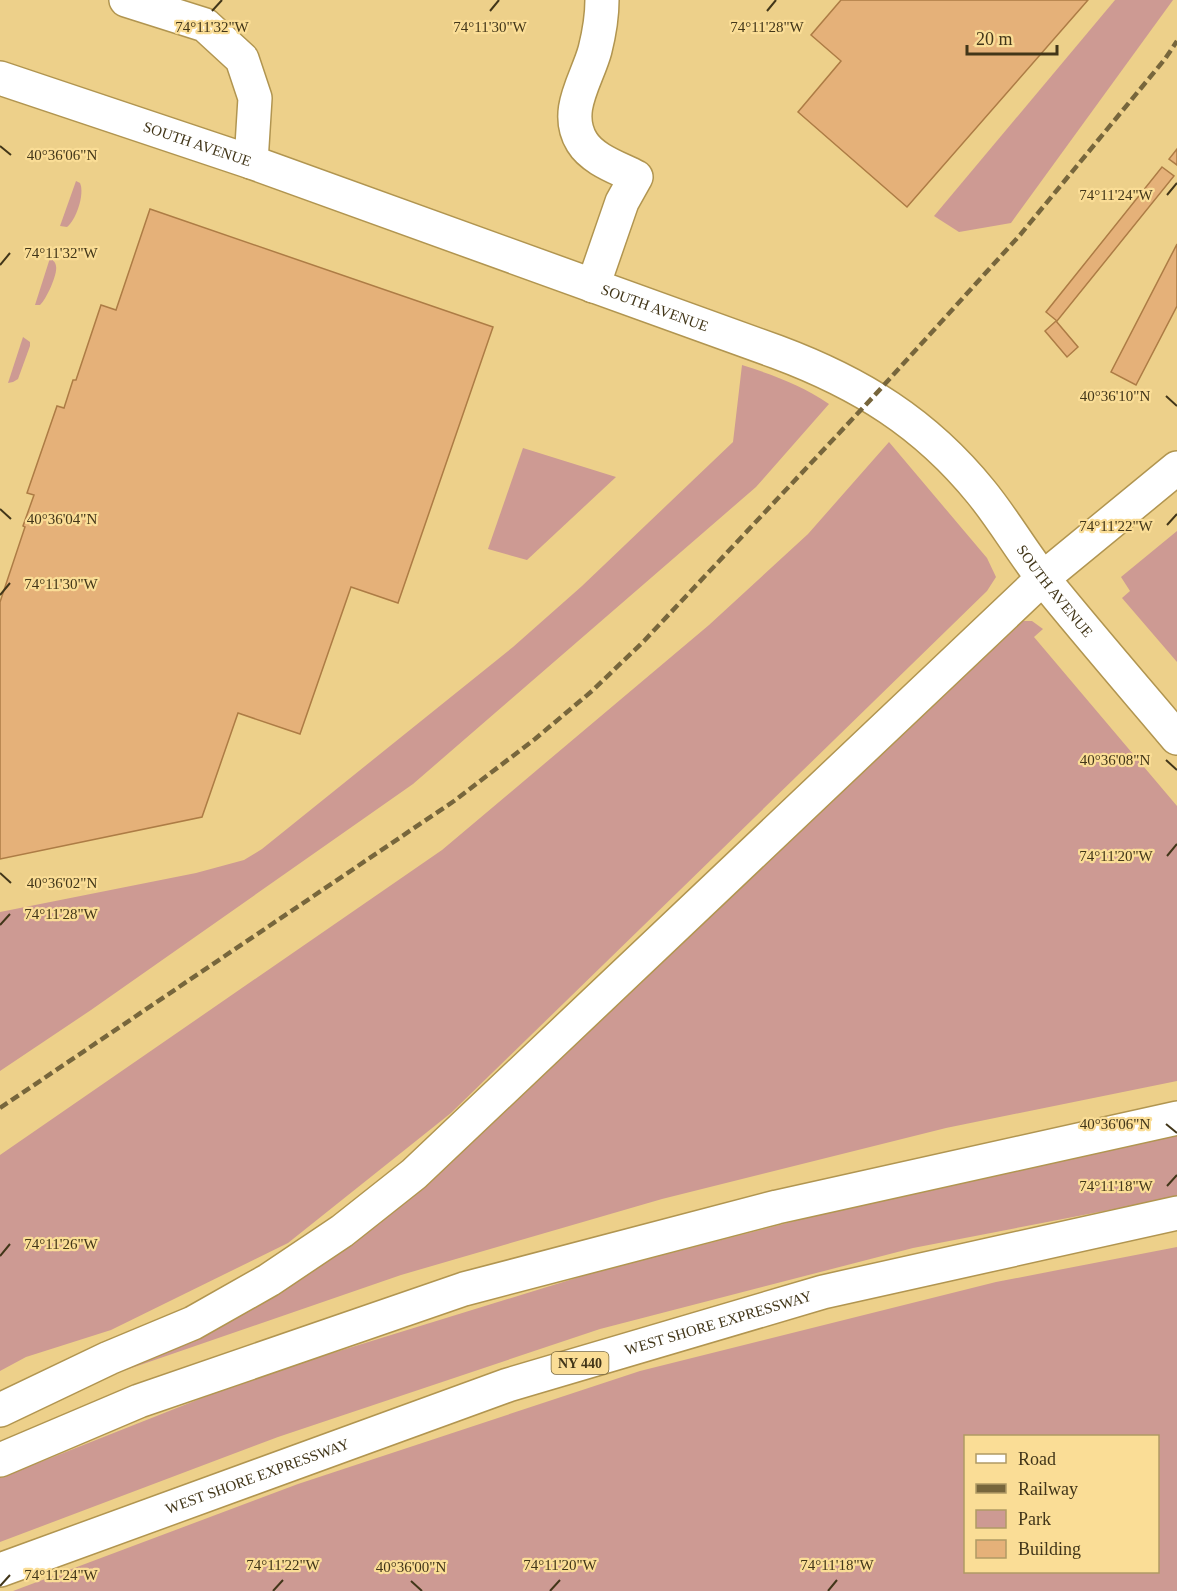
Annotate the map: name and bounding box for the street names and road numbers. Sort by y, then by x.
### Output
street label: SOUTH AVENUE [141,119,253,169]
street label: SOUTH AVENUE [599,281,711,335]
street label: SOUTH AVENUE [1013,542,1096,640]
street label: WEST SHORE EXPRESSWAY [623,1288,814,1358]
road number: NY 440 [552,1352,608,1374]
street label: WEST SHORE EXPRESSWAY [163,1435,352,1517]

